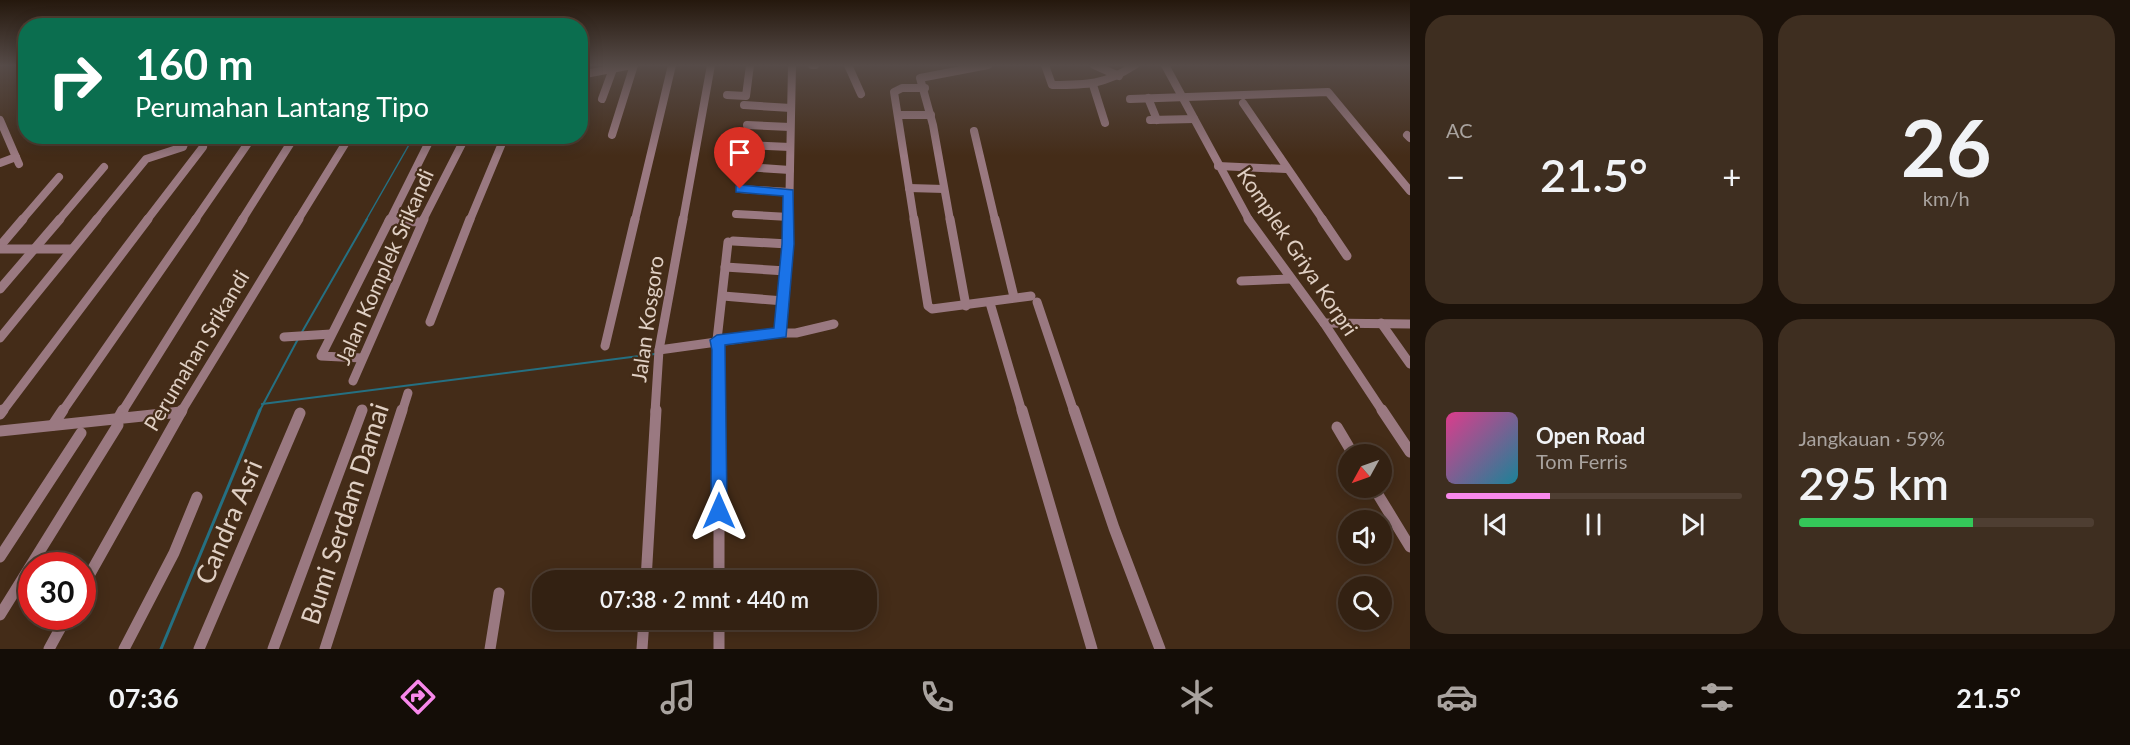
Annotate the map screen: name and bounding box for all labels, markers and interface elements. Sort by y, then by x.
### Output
text: 160 m [135,39,253,89]
icon: right [36,42,114,120]
text: Perumahan Lantang Tipo [135,90,429,123]
text: 26 [1901,100,1991,194]
text: AC [1446,118,1473,142]
pin [714,127,765,189]
icon: arrive [723,136,756,169]
text: 21.5° [1540,148,1648,202]
text: − [1446,156,1465,196]
text: + [1722,156,1742,196]
street label: Komplek Griya Korpri [1233,162,1364,340]
street label: Jalan Komplek Srikandi [329,165,438,368]
text: km/h [1923,186,1970,210]
street label: Jalan Kosgoro [625,254,668,384]
street label: Perumahan Srikandi [138,265,254,435]
street label: Bumi Serdam Damai [293,399,395,628]
text: Open Road [1536,422,1645,449]
text: Jangkauan · 59% [1799,426,1945,450]
north arrow [1338,444,1392,498]
map controls [1338,444,1392,630]
text: Tom Ferris [1536,449,1627,473]
street label: Candra Asri [188,455,269,589]
text: 295 km [1799,456,1949,510]
position arrow [687,479,751,543]
icon: previous [1479,508,1512,541]
icon: pause [1577,508,1610,541]
icon: next [1676,508,1709,541]
button: sound [1338,510,1392,564]
speed limit sign: 30 [18,552,96,630]
button: search [1338,576,1392,630]
text: 07:38 · 2 mnt · 440 m [600,586,809,613]
icon: directions [397,676,439,718]
icon: music [657,676,699,718]
icon: phone [916,676,958,718]
icon: climate [1176,676,1218,718]
icon: car [1436,676,1478,718]
icon: filters [1696,676,1738,718]
text: 07:36 [109,681,179,714]
text: 21.5° [1956,681,2021,714]

